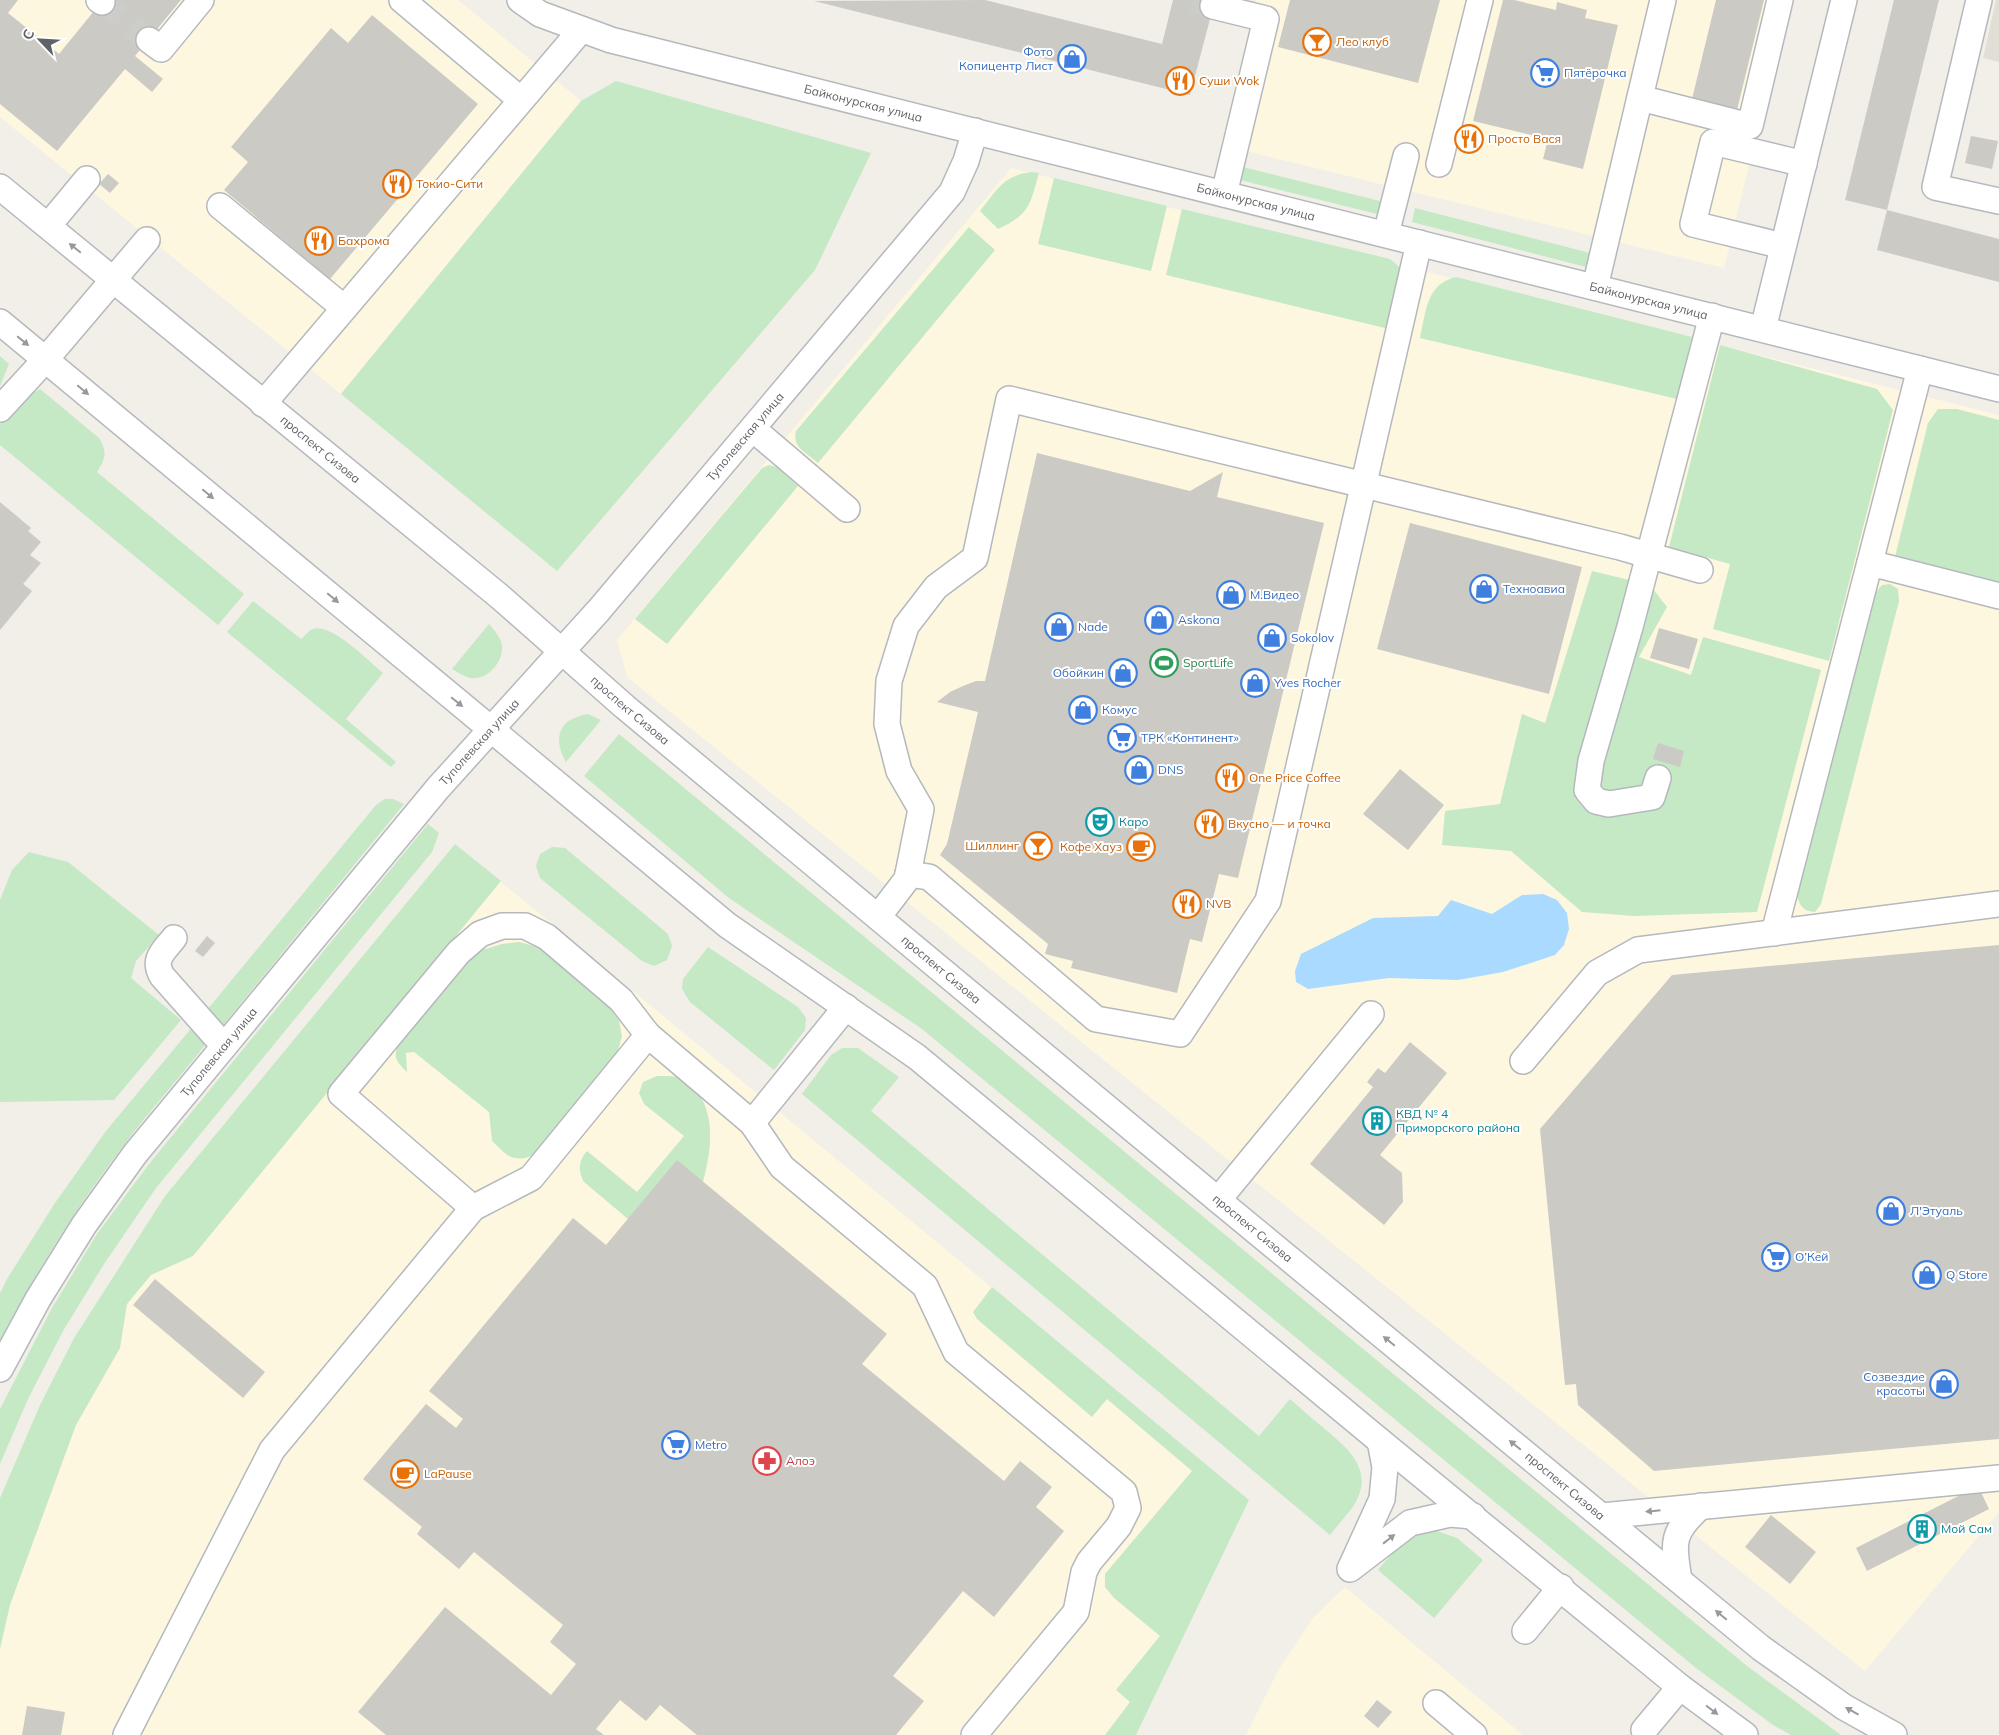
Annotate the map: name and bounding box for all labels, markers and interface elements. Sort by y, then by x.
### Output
north arrow [15,15,65,65]
text: С [18,26,38,43]
bar icon: Лео клуб [1302,27,1332,57]
place label: Лео клуб [1336,34,1389,49]
place label: Фото Копицентр Лист [959,44,1054,73]
shop icon: Фото Копицентр Лист [1057,44,1087,74]
supermarket icon: Пятёрочка [1530,58,1560,88]
place label: Пятёрочка [1564,65,1627,80]
restaurant icon: Суши Wok [1165,66,1195,96]
place label: Суши Wok [1199,73,1260,88]
street label: Байконурская улица [802,81,924,125]
restaurant icon: Просто Вася [1454,124,1484,154]
place label: Просто Вася [1488,131,1561,146]
restaurant icon: Токио-Сити [382,169,412,199]
place label: Токио-Сити [416,176,483,191]
street label: Байконурская улица [1195,180,1317,224]
restaurant icon: Бахрома [304,226,334,256]
place label: Бахрома [338,233,390,248]
one-way arrow [69,243,82,254]
street label: Байконурская улица [1588,278,1710,323]
one-way arrow [16,335,29,346]
one-way arrow [76,385,89,396]
street label: Туполевская улица [703,389,787,484]
street label: проспект Сизова [278,412,363,486]
one-way arrow [201,489,214,500]
shop icon: Техноавиа [1469,574,1499,604]
shop icon: М.Видео [1216,580,1246,610]
place label: Техноавиа [1503,581,1565,596]
place label: М.Видео [1250,587,1299,602]
one-way arrow [326,593,339,604]
shop icon: Askona [1144,605,1174,635]
shop icon: Nade [1044,612,1074,642]
place label: Askona [1178,612,1220,627]
place label: Nade [1078,619,1108,634]
shop icon: Sokolov [1257,623,1287,653]
place label: Sokolov [1291,630,1335,645]
sports icon: SportLife [1149,648,1179,678]
place label: SportLife [1183,655,1233,670]
shop icon: Обойкин [1108,658,1138,688]
place label: Обойкин [1053,665,1104,680]
shop icon: Yves Rocher [1240,668,1270,698]
street label: проспект Сизова [588,672,673,748]
place label: Yves Rocher [1273,675,1342,690]
street label: Туполевская улица [436,695,522,788]
shop icon: Комус [1068,695,1098,725]
one-way arrow [451,697,464,708]
place label: Комус [1102,702,1137,717]
supermarket icon: ТРК «Континент» [1107,723,1137,753]
place label: ТРК «Континент» [1141,730,1239,745]
shop icon: DNS [1124,755,1154,785]
place label: DNS [1158,762,1183,777]
restaurant icon: One Price Coffee [1215,763,1245,793]
place label: One Price Coffee [1249,770,1341,785]
theatre icon: Каро [1085,807,1115,837]
restaurant icon: Вкусно — и точка [1194,809,1224,839]
place label: Каро [1119,814,1149,829]
place label: Вкусно — и точка [1228,816,1331,831]
bar icon: Шиллинг [1023,831,1053,861]
cafe icon: Кофе Хауз [1126,832,1156,862]
place label: Шиллинг [965,838,1020,853]
place label: Кофе Хауз [1060,839,1122,854]
restaurant icon: NVB [1172,889,1202,919]
place label: NVB [1206,896,1232,911]
street label: проспект Сизова [898,932,984,1007]
street label: Туполевская улица [177,1004,260,1100]
building icon: КВД № 4 Приморского района [1362,1106,1392,1136]
place label: КВД № 4 Приморского района [1396,1106,1520,1135]
street label: проспект Сизова [1210,1191,1296,1265]
shop icon: Л'Этуаль [1876,1196,1906,1226]
place label: Л'Этуаль [1910,1203,1963,1218]
supermarket icon: О’Кей [1761,1242,1791,1272]
place label: О’Кей [1795,1249,1828,1264]
shop icon: Q Store [1912,1260,1942,1290]
place label: Q Store [1946,1267,1988,1282]
one-way arrow [1383,1336,1396,1347]
place label: Созвездие красоты [1863,1369,1925,1398]
shop icon: Созвездие красоты [1929,1369,1959,1399]
supermarket icon: Metro [661,1430,691,1460]
place label: Metro [695,1437,727,1452]
one-way arrow [1509,1439,1522,1450]
pharmacy icon: Алоэ [752,1446,782,1476]
street label: проспект Сизова [1522,1449,1608,1523]
place label: Алоэ [786,1453,815,1468]
cafe icon: LaPause [390,1459,420,1489]
place label: LaPause [424,1466,472,1481]
one-way arrow [1644,1507,1660,1515]
building icon: Мой Сам [1907,1514,1937,1544]
place label: Мой Сам [1941,1521,1992,1536]
one-way arrow [1382,1534,1396,1544]
one-way arrow [1715,1609,1728,1620]
one-way arrow [1705,1705,1718,1716]
one-way arrow [1845,1707,1858,1716]

